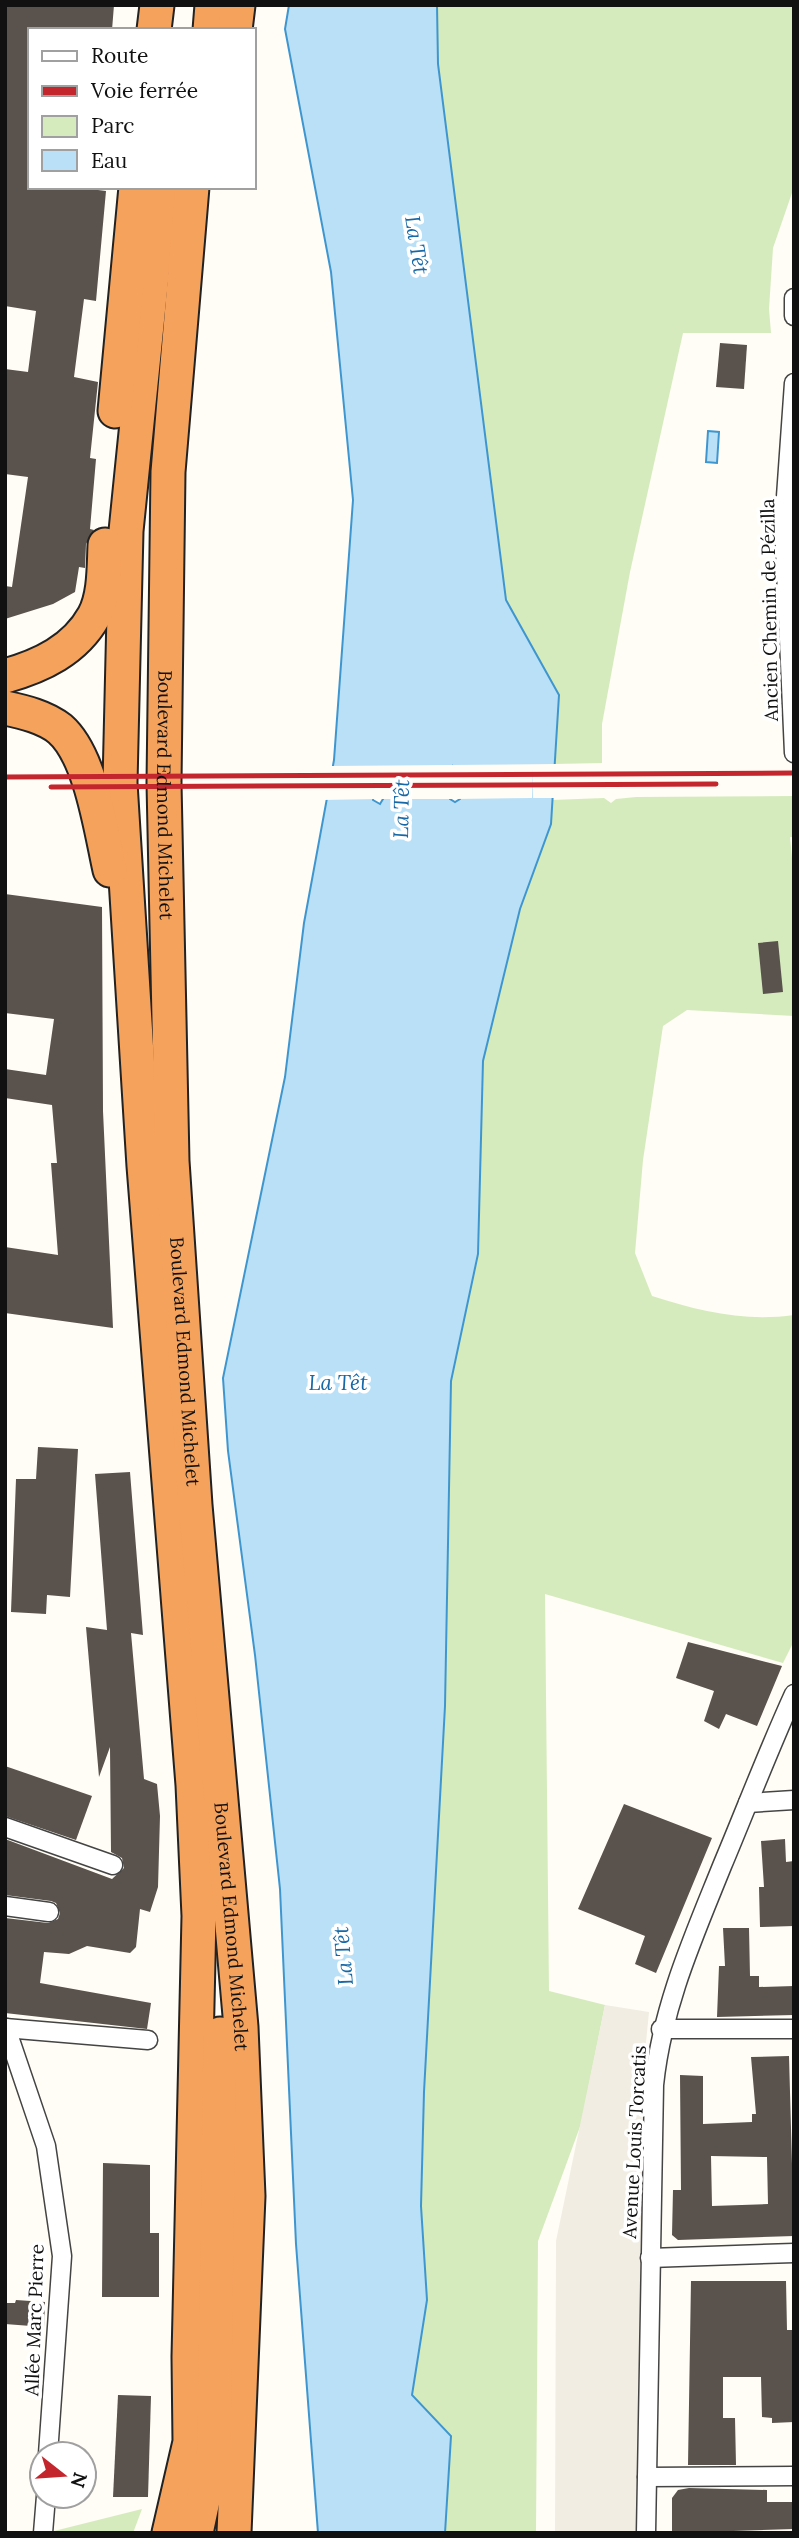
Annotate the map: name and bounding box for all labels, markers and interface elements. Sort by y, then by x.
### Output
legend [28,28,256,189]
text: Route [91,42,148,69]
text: Voie ferrée [90,77,198,104]
text: Parc [91,112,135,139]
text: Eau [91,147,127,174]
water label: La Têt [399,214,435,277]
street label: Ancien Chemin de Pézilla [755,498,783,723]
street label: Boulevard Edmond Michelet [152,670,179,921]
water label: La Têt [387,779,415,839]
street label: Boulevard Edmond Michelet [165,1236,206,1488]
water label: La Têt [308,1369,368,1396]
street label: Boulevard Edmond Michelet [209,1801,254,2052]
water label: La Têt [327,1925,359,1987]
street label: Avenue Louis Torcatis [617,2044,651,2240]
street label: Allée Marc Pierre [19,2244,49,2397]
north arrow [28,2440,98,2510]
text: N [66,2469,93,2491]

